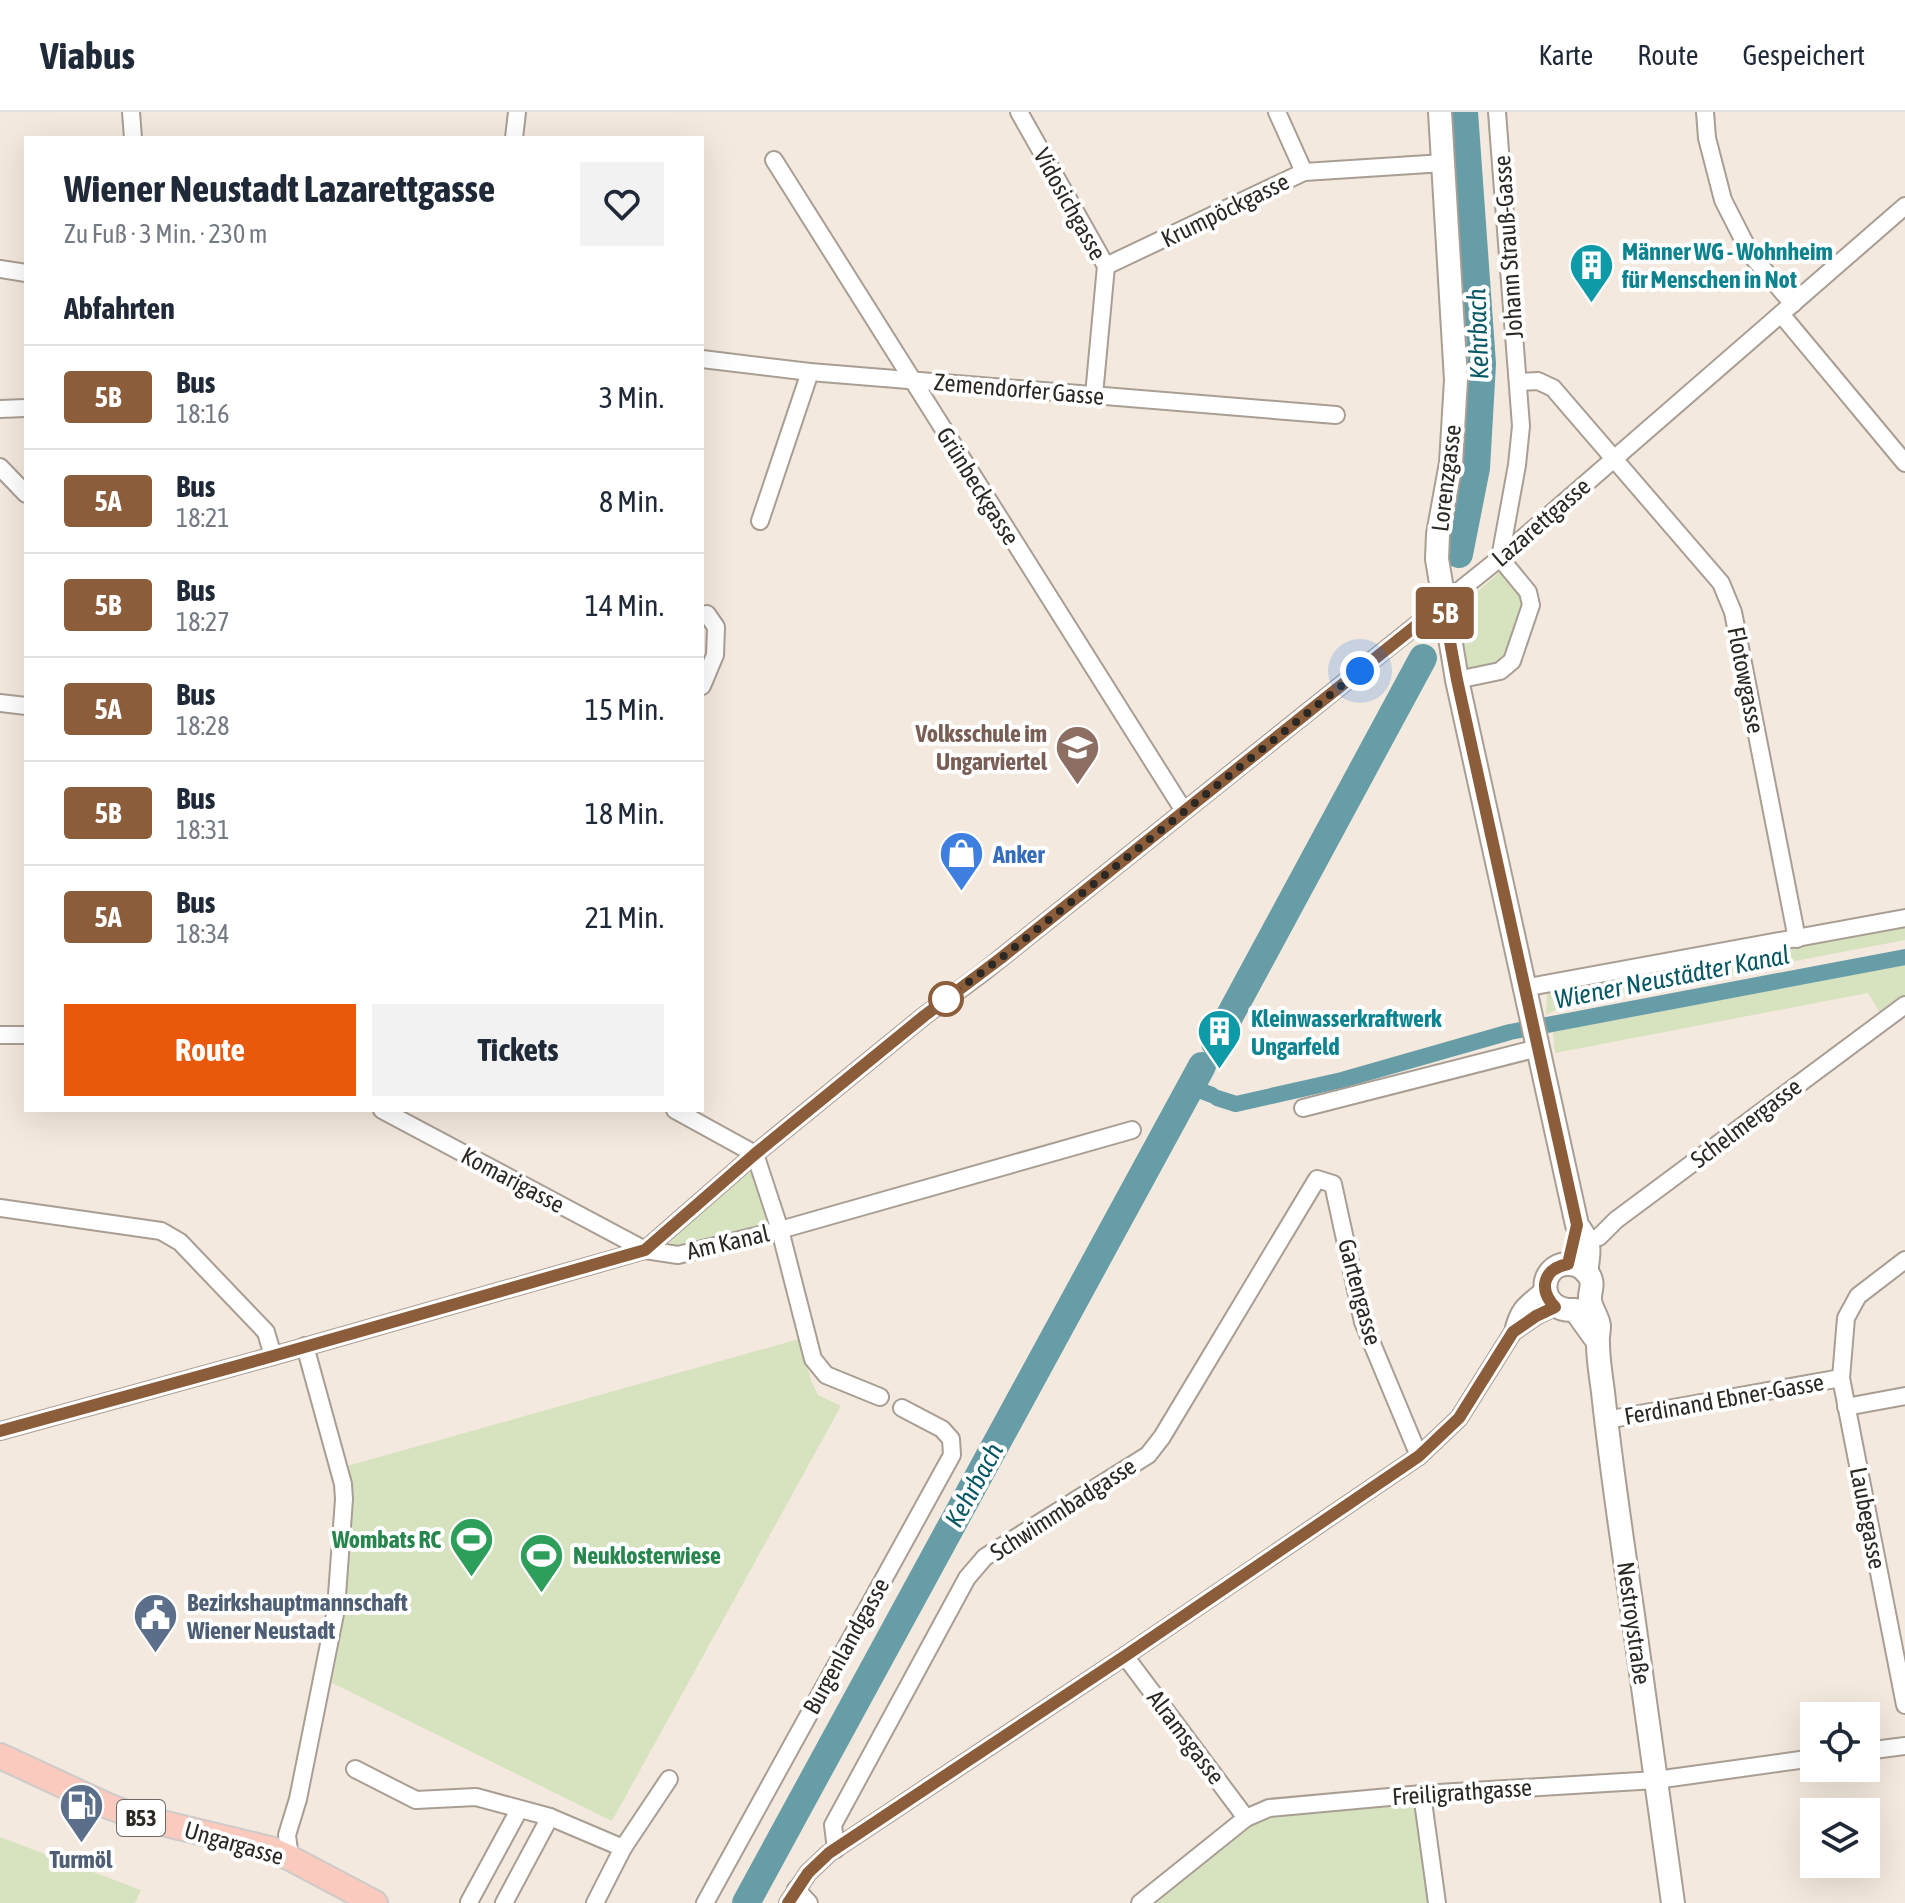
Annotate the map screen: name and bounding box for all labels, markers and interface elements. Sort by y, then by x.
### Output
text: Viabus [40,34,135,77]
text: Karte [1539,39,1593,71]
text: Route [1637,39,1698,71]
text: Gespeichert [1742,39,1865,71]
street label: Vidosichgasse [1028,144,1112,264]
street label: Johann Strauß-Gasse [1488,154,1528,340]
button: heart [580,162,664,246]
text: Wiener Neustadt Lazarettgasse [64,167,495,210]
street label: Krumpöckgasse [1157,167,1293,253]
text: Zu Fuß · 3 Min. · 230 m [64,219,268,249]
place label: Männer WG - Wohnheim für Menschen in Not [1621,238,1833,293]
building icon: Männer WG - Wohnheim für Menschen in Not [1567,241,1615,304]
water label: Kehrbach [1461,288,1495,380]
text: Abfahrten [64,291,175,325]
text: Bus [176,365,215,399]
street label: Zemendorfer Gasse [933,368,1105,410]
text: 3 Min. [599,380,664,414]
text: 5B [95,381,121,413]
text: 18:16 [176,399,230,429]
street label: Grünbeckgasse [931,422,1025,550]
street label: Lorenzgasse [1426,423,1466,533]
text: Bus [176,469,215,503]
street label: Lazarettgasse [1487,472,1595,572]
text: 8 Min. [599,484,664,518]
text: 5A [95,485,121,517]
text: 18:21 [176,503,230,533]
text: Bus [176,573,215,607]
line badge: 5B [1409,587,1481,639]
text: 14 Min. [585,588,664,622]
text: 5B [95,589,121,621]
text: 5B [1432,597,1458,629]
text: 18:27 [176,607,230,637]
street label: Flotowgasse [1722,624,1770,736]
your location [1340,651,1380,691]
text: Bus [176,677,215,711]
text: 15 Min. [585,692,664,726]
text: 5A [95,693,121,725]
text: 18:28 [176,711,230,741]
place label: Volksschule im Ungarviertel [915,720,1048,775]
school or university icon: Volksschule im Ungarviertel [1054,723,1102,786]
text: Bus [176,781,215,815]
text: 18 Min. [585,796,664,830]
text: 5B [95,797,121,829]
text: 18:31 [176,815,230,845]
shop icon: Anker [938,830,986,893]
place label: Anker [992,841,1045,868]
text: Bus [176,885,215,919]
text: 21 Min. [585,900,664,934]
text: 5A [95,901,121,933]
text: 18:34 [176,919,230,949]
water label: Wiener Neustädter Kanal [1552,939,1792,1015]
unlabelled marker [929,982,963,1016]
button: Route [64,1004,356,1096]
button: Tickets [372,1004,664,1096]
place label: Kleinwasserkraftwerk Ungarfeld [1251,1005,1442,1060]
building icon: Kleinwasserkraftwerk Ungarfeld [1196,1008,1244,1071]
street label: Schelmergasse [1685,1073,1807,1173]
street label: Komarigasse [457,1142,569,1218]
street label: Am Kanal [684,1219,773,1265]
street label: Gartengasse [1333,1236,1387,1348]
street label: Ferdinand Ebner-Gasse [1622,1368,1826,1430]
water label: Kehrbach [939,1438,1009,1532]
street label: Schwimmbadgasse [985,1452,1141,1566]
street label: Laubegasse [1845,1465,1891,1571]
sports icon: Wombats RC [448,1515,496,1578]
place label: Wombats RC [331,1526,441,1553]
sports icon: Neuklosterwiese [518,1531,566,1594]
place label: Neuklosterwiese [573,1542,721,1569]
street label: Nestroystraße [1612,1560,1656,1686]
street label: Burgenlandgasse [798,1573,894,1719]
place label: Bezirkshauptmannschaft Wiener Neustadt [186,1589,408,1644]
public building icon: Bezirkshauptmannschaft Wiener Neustadt [132,1592,180,1655]
street label: Alramsgasse [1142,1685,1230,1789]
map controls [1800,1702,1880,1878]
button: locate [1800,1702,1880,1782]
street label: Freiligrathgasse [1391,1774,1533,1810]
fuel station icon: Turmöl [57,1781,105,1844]
button: layers [1800,1798,1880,1878]
road number: B53 [117,1800,165,1836]
street label: Ungargasse [181,1816,287,1870]
place label: Turmöl [50,1846,113,1873]

